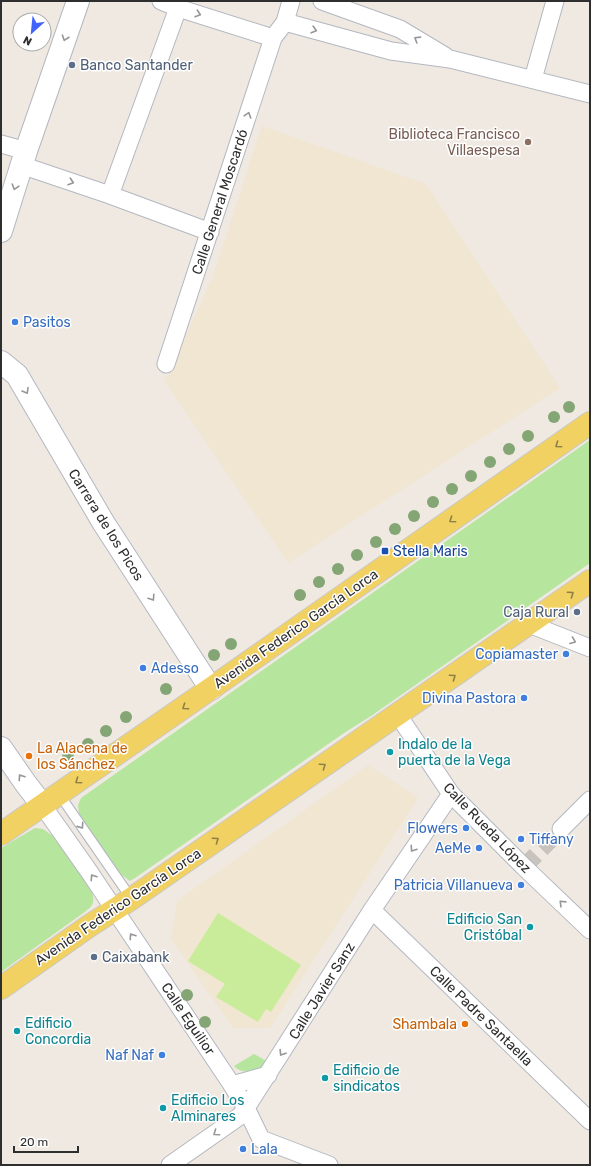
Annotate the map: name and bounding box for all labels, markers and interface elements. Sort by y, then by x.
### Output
one-way arrow [194,9,201,18]
north arrow [12,12,52,52]
one-way arrow [310,25,317,34]
text: N [21,33,34,48]
one-way arrow [62,34,70,41]
one-way arrow [414,36,421,44]
place label: Banco Santander [80,57,193,74]
marker: Banco Santander [67,60,77,70]
one-way arrow [244,112,252,119]
place label: Biblioteca Francisco Villaespesa [389,126,520,159]
street label: Calle General Moscardó [188,127,252,277]
marker: Biblioteca Francisco Villaespesa [523,137,533,147]
one-way arrow [68,178,75,186]
one-way arrow [11,184,19,191]
place label: Pasitos [23,314,71,331]
marker: Pasitos [10,317,20,327]
one-way arrow [21,387,29,394]
one-way arrow [555,440,562,448]
street label: Carrera de los Picos [65,466,147,584]
one-way arrow [449,515,456,522]
place label: Stella Maris [393,543,468,560]
marker: Stella Maris [380,546,390,556]
street label: Avenida Federico García Lorca [211,566,381,692]
one-way arrow [567,592,574,599]
one-way arrow [147,594,154,601]
place label: Caja Rural [503,604,569,621]
marker: Caja Rural [572,607,582,617]
one-way arrow [569,636,576,644]
place label: Copiamaster [475,646,559,663]
marker: Copiamaster [561,649,571,659]
place label: Adesso [151,660,199,677]
marker: Adesso [138,663,148,673]
one-way arrow [449,674,456,682]
place label: Divina Pastora [422,690,516,707]
marker: Divina Pastora [519,693,529,703]
one-way arrow [182,702,189,710]
place label: Indalo de la puerta de la Vega [398,736,511,769]
place label: La Alacena de los Sánchez [37,740,128,773]
marker: Indalo de la puerta de la Vega [385,747,395,757]
marker: La Alacena de los Sánchez [24,751,34,761]
one-way arrow [319,763,326,771]
one-way arrow [19,775,26,782]
one-way arrow [75,776,82,784]
street label: Calle Rueda López [440,779,534,877]
place label: Flowers [407,820,458,837]
one-way arrow [76,822,83,829]
marker: Flowers [461,823,471,833]
place label: Tiffany [529,831,574,848]
marker: Tiffany [516,834,526,844]
one-way arrow [212,837,219,845]
place label: AeMe [435,840,471,857]
marker: AeMe [474,843,484,853]
street label: Avenida Federico García Lorca [32,845,204,969]
one-way arrow [411,845,418,852]
one-way arrow [90,874,98,881]
place label: Patricia Villanueva [394,877,513,894]
marker: Patricia Villanueva [516,880,526,890]
one-way arrow [559,900,567,908]
place label: Edificio San Cristóbal [447,911,522,944]
marker: Edificio San Cristóbal [525,922,535,932]
one-way arrow [129,933,137,940]
street label: Calle Javier Sanz [285,939,359,1043]
place label: Caixabank [102,949,170,966]
marker: Caixabank [89,952,99,962]
street label: Calle Padre Santaella [426,962,536,1070]
street label: Calle Eguilior [158,979,219,1059]
place label: Edificio Concordia [25,1015,91,1048]
place label: Shambala [392,1016,457,1033]
marker: Shambala [460,1019,470,1029]
marker: Edificio Concordia [12,1026,22,1036]
place label: Naf Naf [105,1047,155,1064]
one-way arrow [280,1049,287,1056]
marker: Naf Naf [157,1050,167,1060]
place label: Edificio de sindicatos [333,1062,400,1095]
marker: Edificio de sindicatos [320,1073,330,1083]
place label: Edificio Los Alminares [171,1092,244,1125]
marker: Edificio Los Alminares [158,1103,168,1113]
scale bar [14,1128,78,1154]
one-way arrow [213,1128,220,1136]
text: 20 m [20,1135,48,1149]
place label: Lala [251,1141,278,1158]
marker: Lala [238,1144,248,1154]

